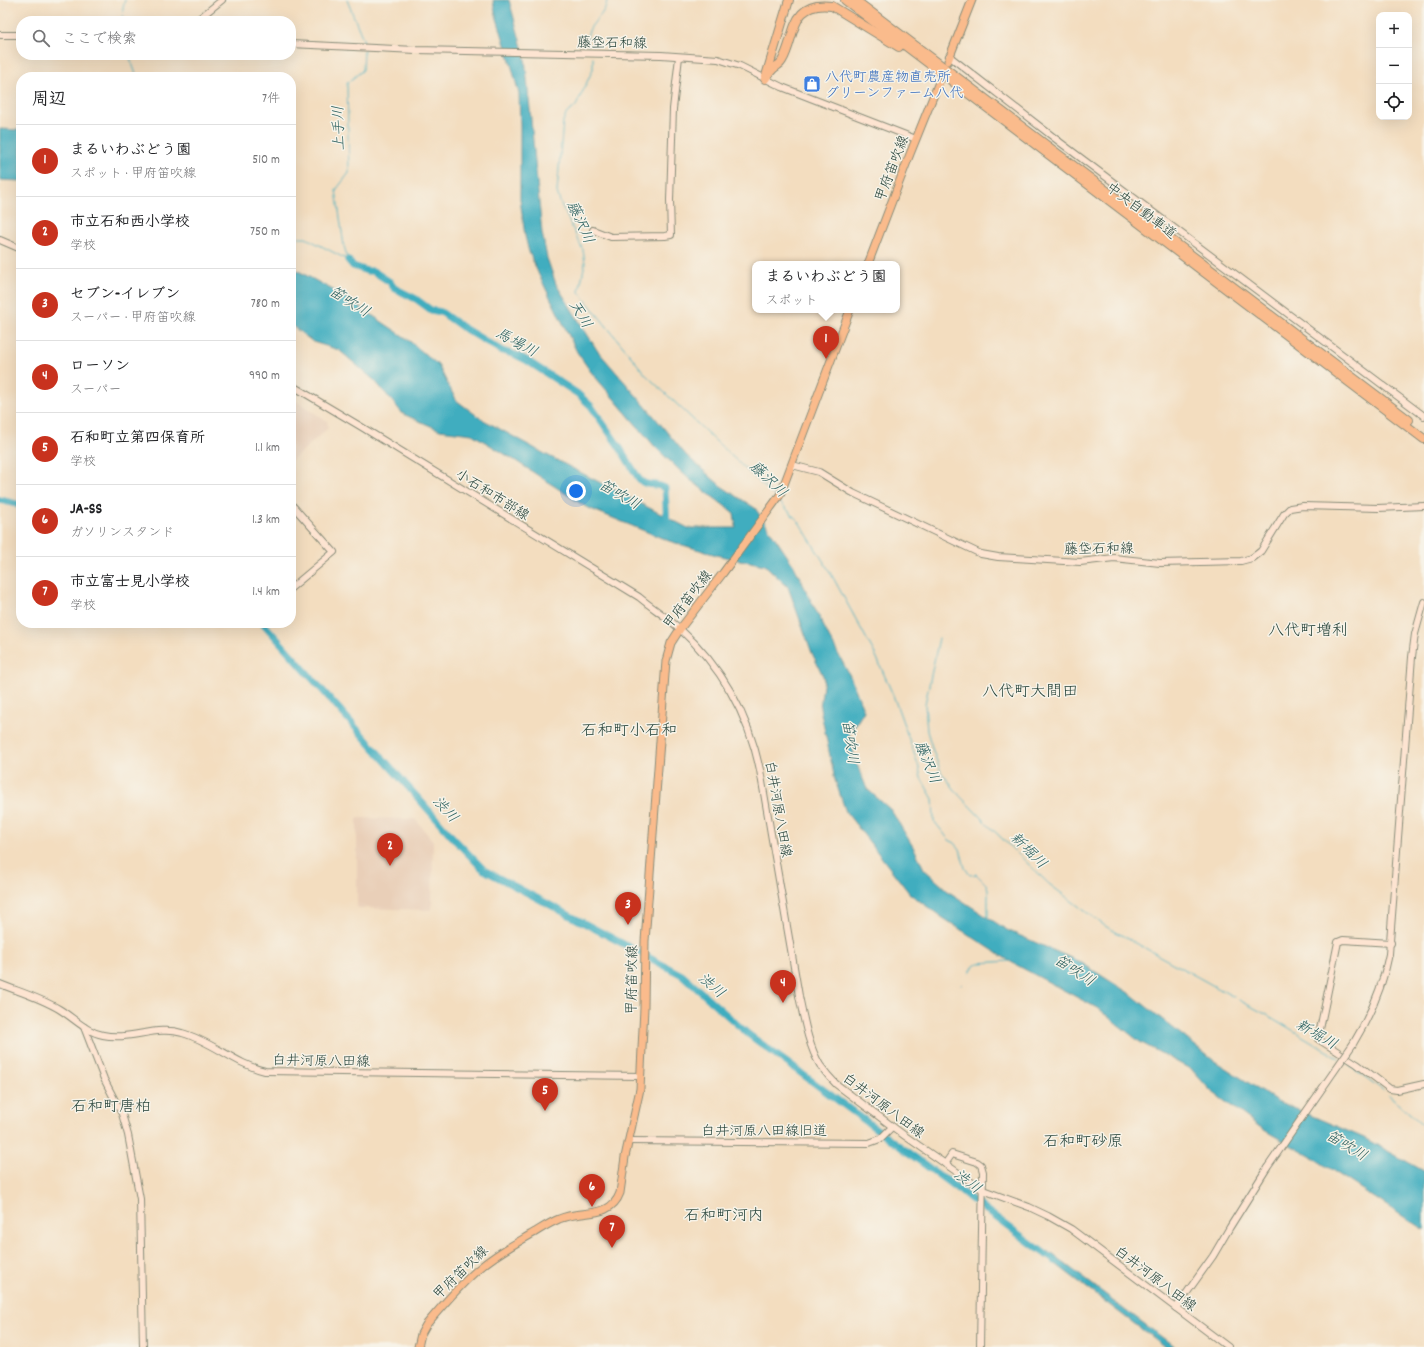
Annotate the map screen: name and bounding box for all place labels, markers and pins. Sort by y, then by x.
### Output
place label: 八代町農産物直売所 グリーンファーム八代 [825,68,964,104]
shop icon: 八代町農産物直売所 グリーンファーム八代 [802,74,822,94]
pin: 1 [813,326,839,359]
pin: 2 [377,833,403,866]
pin: 3 [615,892,641,925]
pin: 4 [770,970,796,1003]
pin: 5 [532,1078,558,1111]
pin: 6 [579,1174,605,1207]
pin: 7 [599,1215,625,1248]

